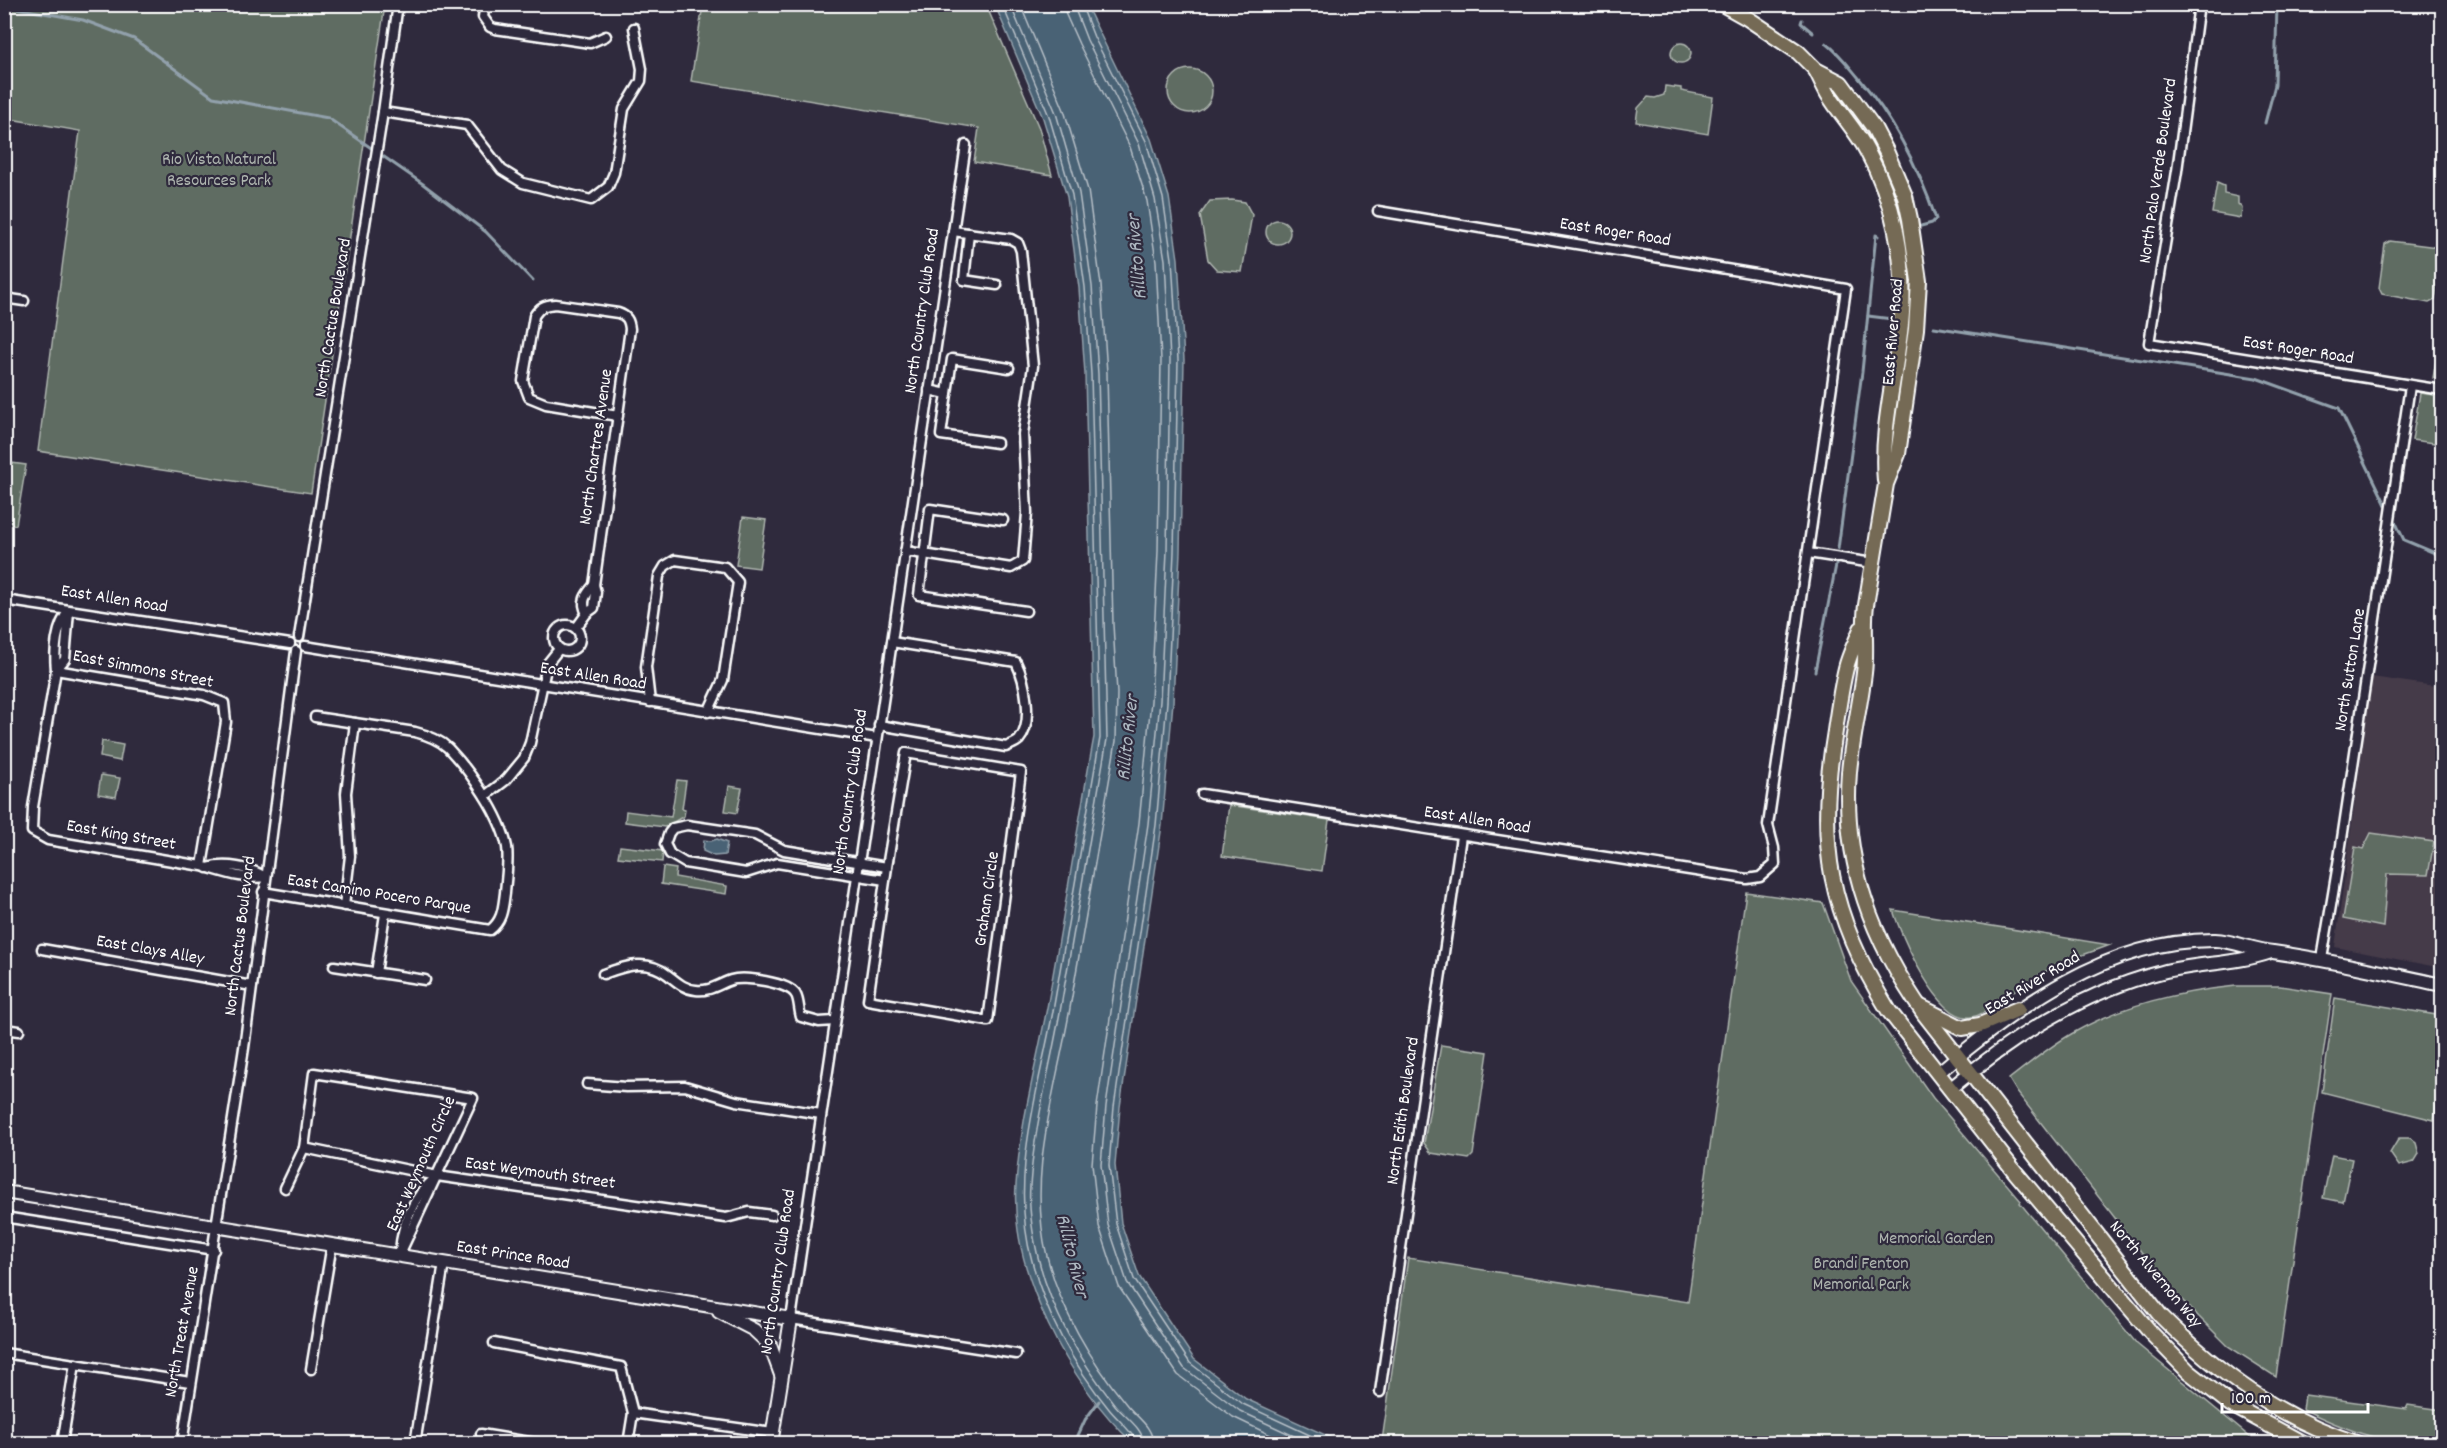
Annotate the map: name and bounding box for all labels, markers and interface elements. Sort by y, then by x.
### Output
street label: North Palo Verde Boulevard [2134,77,2184,265]
park label: Rio Vista Natural Resources Park [162,148,277,194]
water label: Rillito River [1120,211,1156,301]
street label: East Roger Road [1558,212,1672,254]
street label: North Country Club Road [899,227,947,395]
street label: North Cactus Boulevard [309,237,359,399]
street label: East River Road [1877,278,1911,386]
street label: East Roger Road [2241,330,2355,372]
street label: North Chartres Avenue [574,367,620,526]
street label: East Allen Road [59,579,169,621]
street label: North Sutton Lane [2329,607,2373,733]
street label: East Simmons Street [71,644,216,696]
street label: East Allen Road [538,656,648,698]
water label: Rillito River [1111,692,1148,782]
street label: North Country Club Road [827,708,875,876]
street label: East Allen Road [1422,800,1532,842]
street label: East King Street [64,814,178,858]
street label: Graham Circle [969,850,1007,948]
street label: North Cactus Boulevard [219,855,263,1017]
street label: East Camino Pocero Parque [285,868,473,922]
street label: East Clays Alley [94,929,207,973]
street label: East River Road [1981,946,2085,1022]
street label: North Edith Boulevard [1381,1035,1427,1187]
street label: East Weymouth Circle [381,1092,463,1236]
street label: East Weymouth Street [463,1151,617,1197]
street label: North Country Club Road [755,1188,803,1356]
water label: Rillito River [1047,1211,1096,1303]
street label: North Alvernon Way [2102,1216,2208,1335]
park label: Memorial Garden [1879,1227,1993,1252]
street label: East Prince Road [455,1235,571,1277]
park label: Brandi Fenton Memorial Park [1813,1252,1909,1298]
street label: North Treat Avenue [159,1264,207,1400]
scale bar [2222,1376,2368,1414]
text: 100 m [2231,1387,2271,1412]

